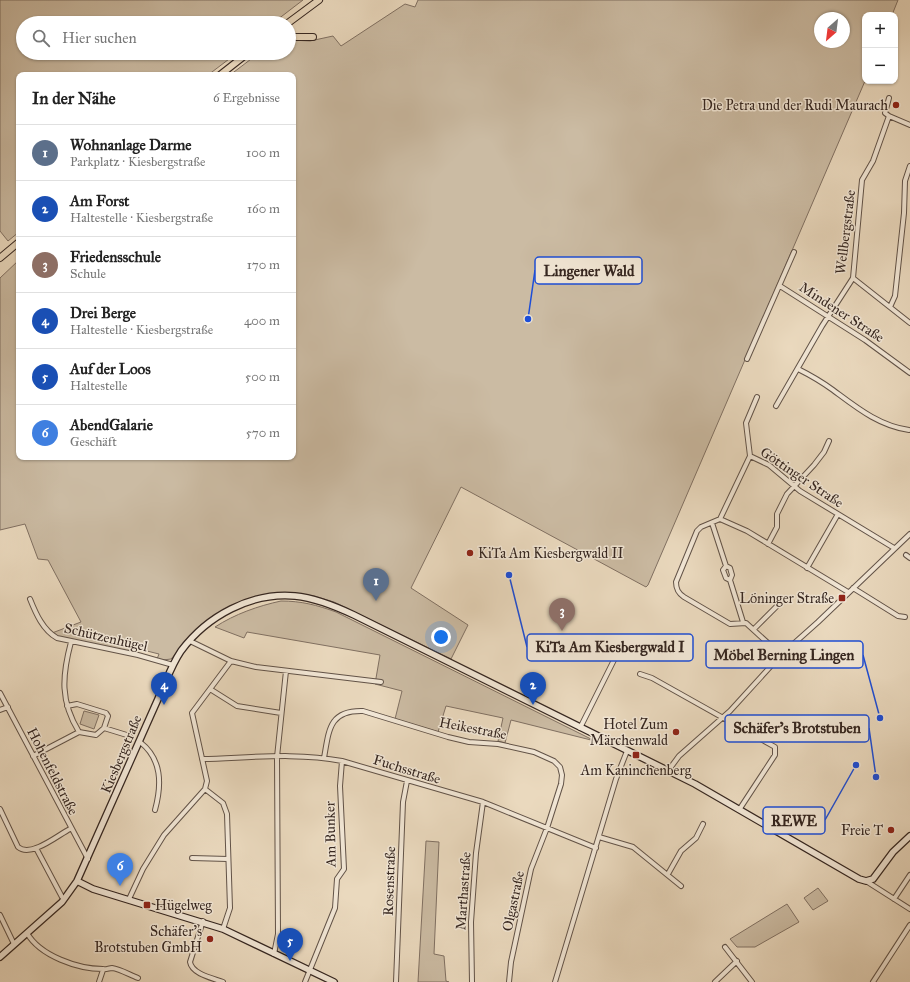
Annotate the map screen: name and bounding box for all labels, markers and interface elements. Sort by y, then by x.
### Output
north arrow [814,12,850,48]
map controls [862,12,898,84]
button: + [862,12,898,48]
search box [16,16,296,60]
icon: search [30,27,52,49]
text: Hier suchen [62,29,137,47]
button: − [862,48,898,84]
text: In der Nähe [32,88,116,109]
text: 6 Ergebnisse [213,90,280,106]
place label: Die Petra und der Rudi Maurach [702,97,888,114]
marker: Die Petra und der Rudi Maurach [891,100,901,110]
text: Wohnanlage Darme [70,136,192,154]
text: 1 [42,145,48,161]
text: 100 m [246,145,280,161]
text: Parkplatz · Kiesbergstraße [70,154,205,170]
street label: Wellbergstraße [832,189,859,275]
text: Am Forst [70,192,129,210]
text: 2 [42,201,48,217]
text: 160 m [247,201,280,217]
text: Haltestelle · Kiesbergstraße [70,210,213,226]
text: Friedensschule [70,248,161,266]
text: 3 [42,257,48,273]
text: 170 m [247,257,280,273]
callout: Lingener Wald [535,257,642,284]
text: Lingener Wald [543,262,635,281]
text: Schule [70,266,106,282]
street label: Mindener Straße [796,279,887,346]
text: Drei Berge [70,304,136,322]
text: 4 [41,313,49,329]
text: 400 m [244,313,280,329]
text: Haltestelle · Kiesbergstraße [70,322,213,338]
text: Auf der Loos [70,360,151,378]
text: 5 [42,369,48,385]
text: 500 m [245,369,280,385]
text: Haltestelle [70,378,127,394]
text: AbendGalarie [70,416,153,434]
text: 6 [42,425,48,441]
text: 570 m [246,425,280,441]
text: Geschäft [70,434,117,450]
street label: Göttinger Straße [757,443,847,512]
place label: KiTa Am Kiesbergwald II [478,545,623,562]
marker: KiTa Am Kiesbergwald II [465,548,475,558]
pin: 1 [363,568,389,601]
place label: Löninger Straße [740,590,834,607]
marker: Löninger Straße [837,593,847,603]
pin: 3 [549,598,575,631]
street label: Schützenhügel [62,620,150,655]
your location [431,627,451,647]
callout: KiTa Am Kiesbergwald I [527,634,693,661]
text: KiTa Am Kiesbergwald I [535,638,685,657]
callout: Möbel Berning Lingen [706,641,863,668]
text: Möbel Berning Lingen [714,646,855,665]
pin: 4 [151,672,177,705]
pin: 2 [520,672,546,705]
street label: Kiesbergstraße [97,712,146,796]
street label: Heikestraße [438,714,508,743]
callout: Schäfer’s Brotstuben [725,715,869,742]
place label: Hotel Zum Märchenwald [590,716,668,749]
text: Schäfer’s Brotstuben [733,719,862,737]
street label: Hohenfeldstraße [23,725,82,818]
marker: Hotel Zum Märchenwald [671,727,681,737]
marker: Am Kaninchenberg [631,750,641,760]
street label: Fuchsstraße [371,751,443,788]
place label: Am Kaninchenberg [580,762,692,779]
street label: Am Bunker [321,800,340,868]
callout: REWE [763,807,825,834]
text: REWE [771,812,817,830]
place label: Freie T [841,822,883,839]
marker: Freie T [886,825,896,835]
street label: Rosenstraße [380,846,399,916]
street label: Marthastraße [452,851,475,931]
pin: 6 [107,853,133,886]
street label: Olgastraße [499,869,528,933]
place label: Hügelweg [155,897,212,914]
marker: Hügelweg [142,900,152,910]
place label: Schäfer's Brotstuben GmbH [94,923,202,956]
pin: 5 [277,928,303,961]
marker: Schäfer's Brotstuben GmbH [205,934,215,944]

